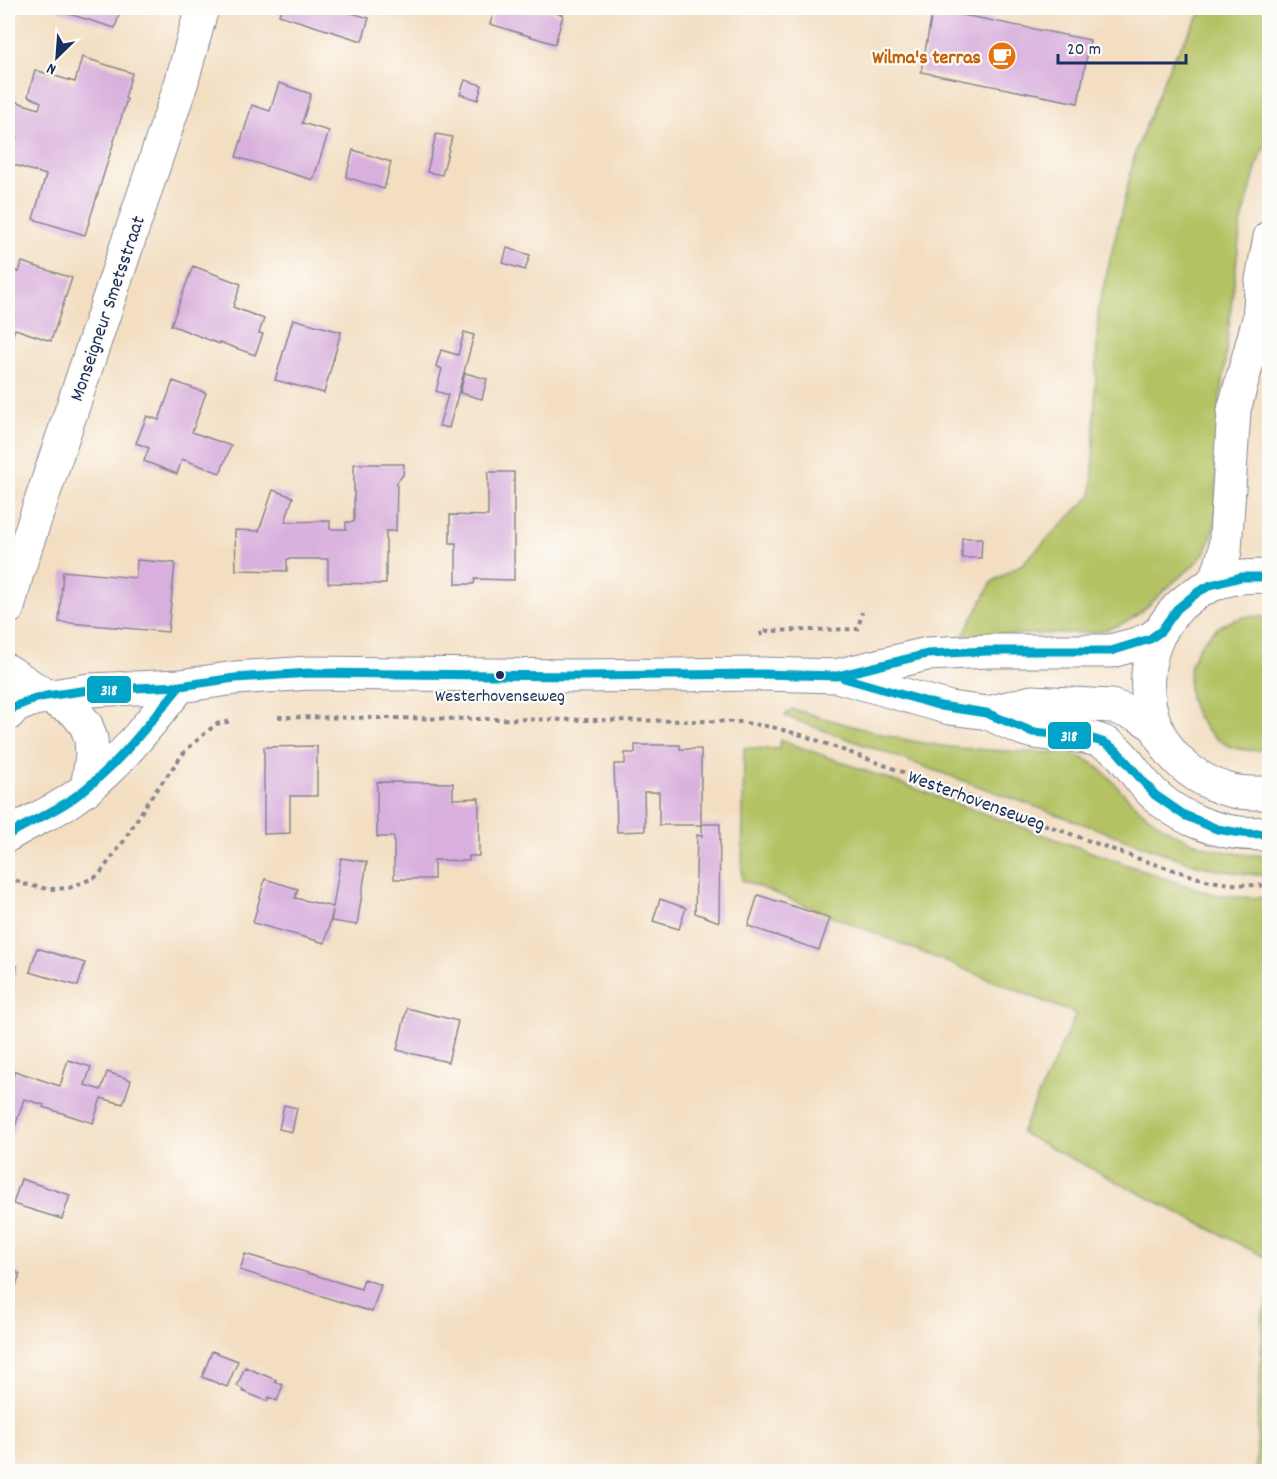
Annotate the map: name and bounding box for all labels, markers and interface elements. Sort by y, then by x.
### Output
north arrow [27,27,87,87]
scale bar [1058,27,1186,65]
text: 20 m [1067,38,1101,63]
cafe icon: Wilma's terras [986,40,1018,72]
place label: Wilma's terras [872,45,981,73]
text: N [43,56,60,80]
street label: Monseigneur Smetsstraat [64,212,154,406]
marker: Westerhovenseweg [494,669,506,681]
line badge: 318 [86,675,132,704]
text: 318 [100,680,118,703]
place label: Westerhovenseweg [435,685,565,710]
line badge: 318 [1047,721,1092,750]
text: 318 [1060,726,1078,749]
street label: Westerhovenseweg [903,764,1049,840]

